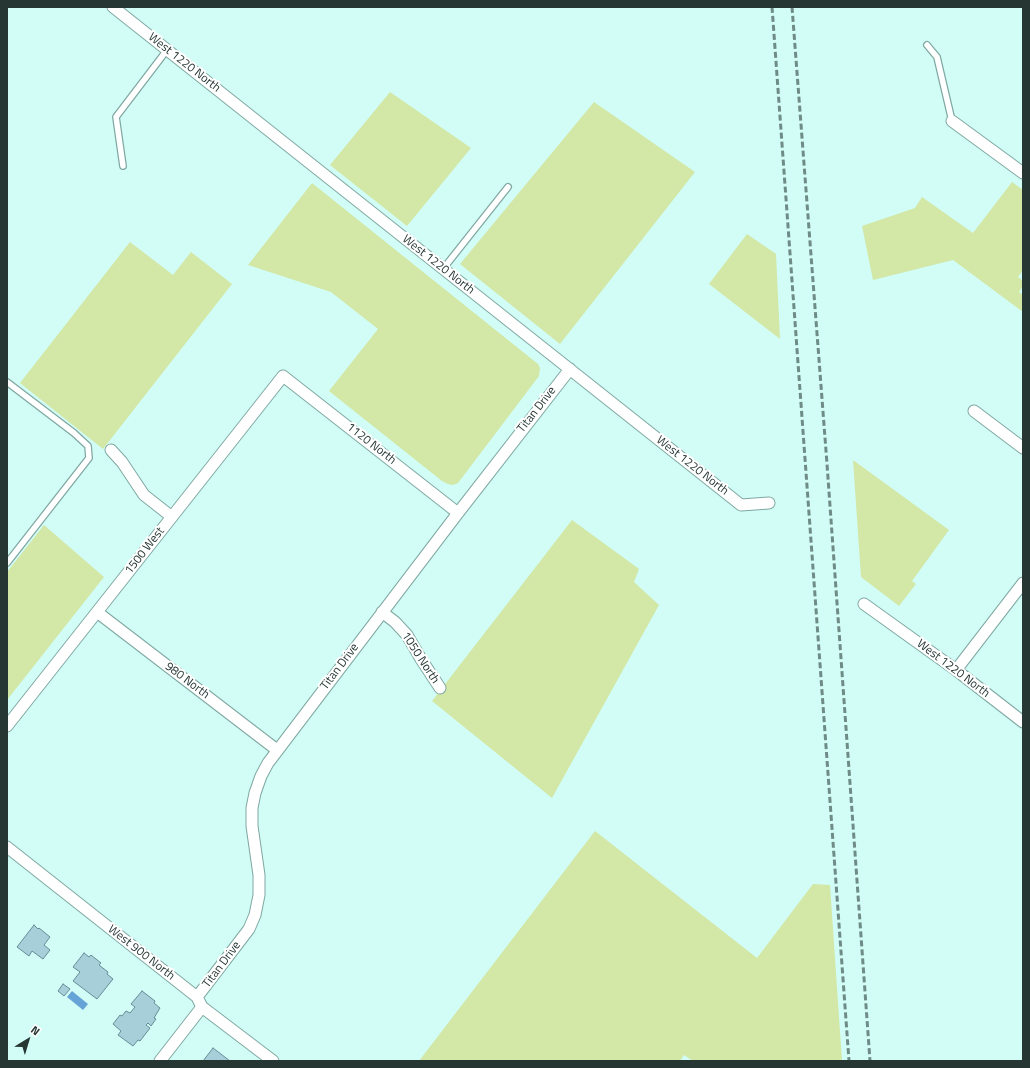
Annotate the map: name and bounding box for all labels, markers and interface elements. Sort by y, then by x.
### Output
street label: West 1220 North [145,30,223,96]
street label: West 1220 North [399,232,477,298]
street label: Titan Drive [515,384,559,436]
street label: 1120 North [343,420,399,468]
street label: West 1220 North [653,433,731,499]
street label: 1500 West [122,525,168,577]
street label: 1050 North [398,629,442,687]
street label: West 1220 North [914,637,992,701]
street label: Titan Drive [318,641,362,693]
street label: 980 North [162,660,212,702]
street label: West 900 North [105,922,177,984]
street label: Titan Drive [200,939,244,991]
north arrow [8,1020,48,1060]
text: N [27,1022,43,1039]

